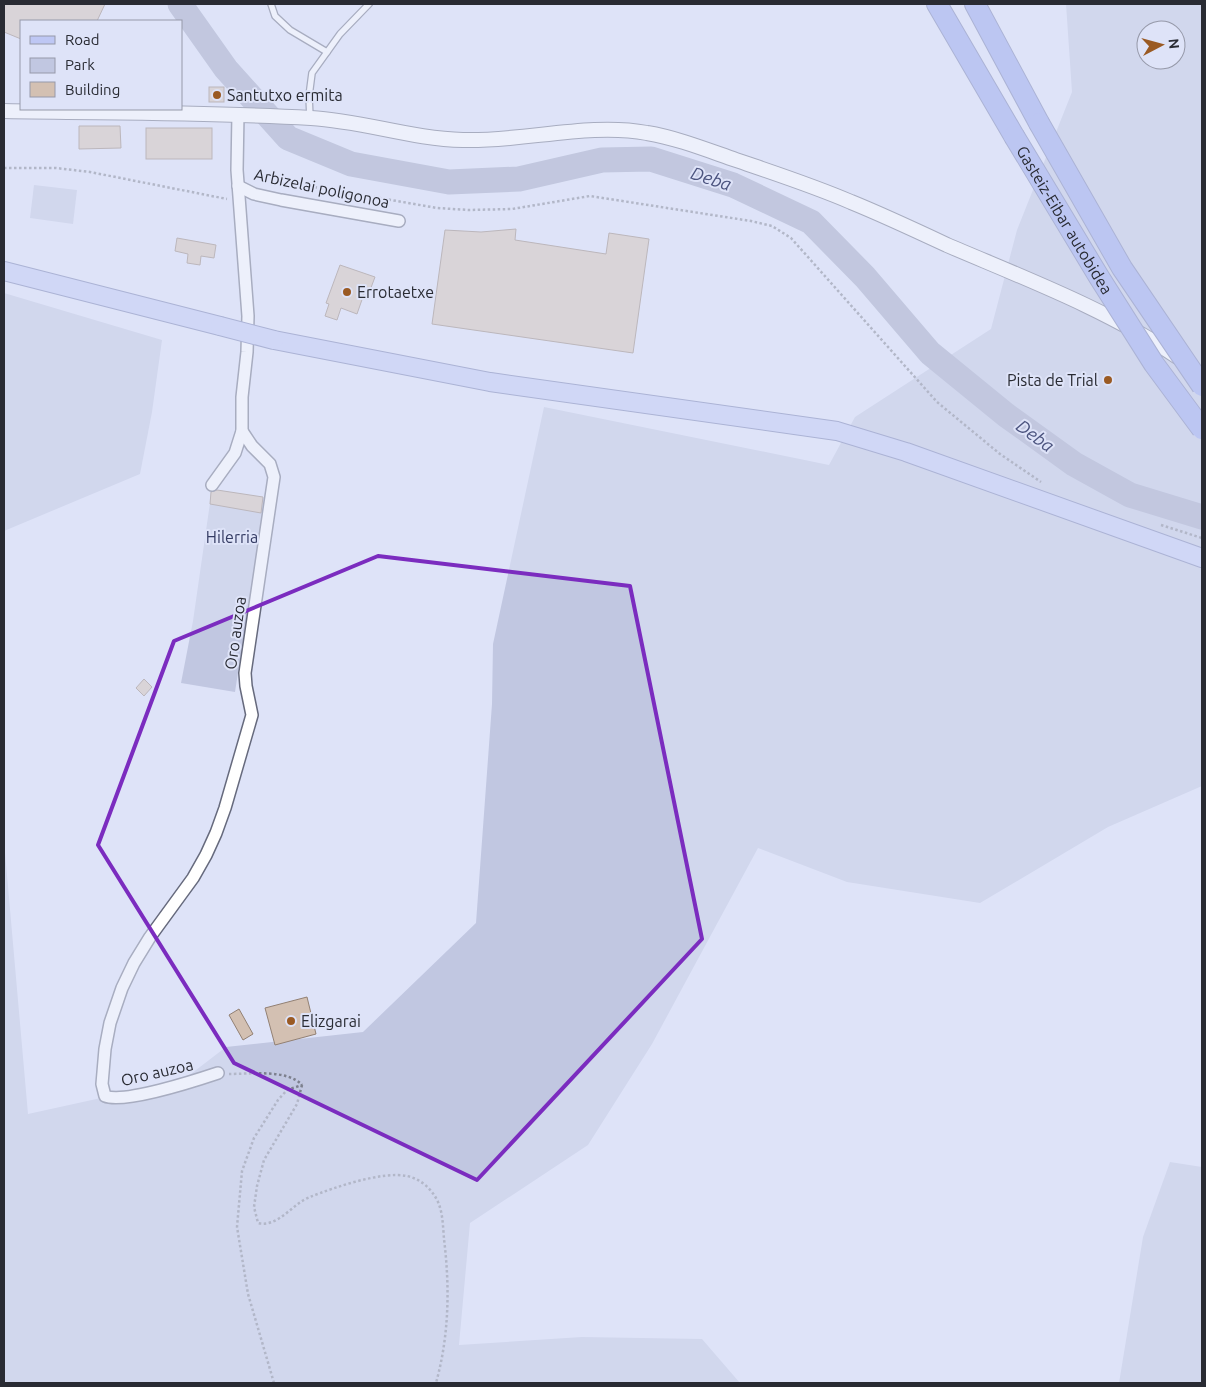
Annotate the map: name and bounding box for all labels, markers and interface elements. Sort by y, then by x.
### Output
legend [20,20,182,110]
north arrow [1136,20,1186,70]
text: Road [65,31,100,48]
text: N [1165,38,1182,50]
text: Park [65,56,95,73]
text: Building [65,81,120,98]
place label: Santutxo ermita [227,86,343,104]
marker: Santutxo ermita [211,89,223,101]
street label: Gasteiz-Eibar autobidea [1013,143,1116,297]
water label: Deba [689,162,734,194]
street label: Arbizelai poligonoa [253,165,391,211]
place label: Errotaetxe [357,283,434,301]
marker: Errotaetxe [341,286,353,298]
place label: Pista de Trial [1007,371,1098,389]
marker: Pista de Trial [1102,374,1114,386]
water label: Deba [1013,415,1058,456]
park label: Hilerria [206,528,258,546]
street label: Oro auzoa [221,595,249,671]
place label: Elizgarai [301,1012,361,1030]
marker: Elizgarai [285,1015,297,1027]
street label: Oro auzoa [119,1055,195,1089]

